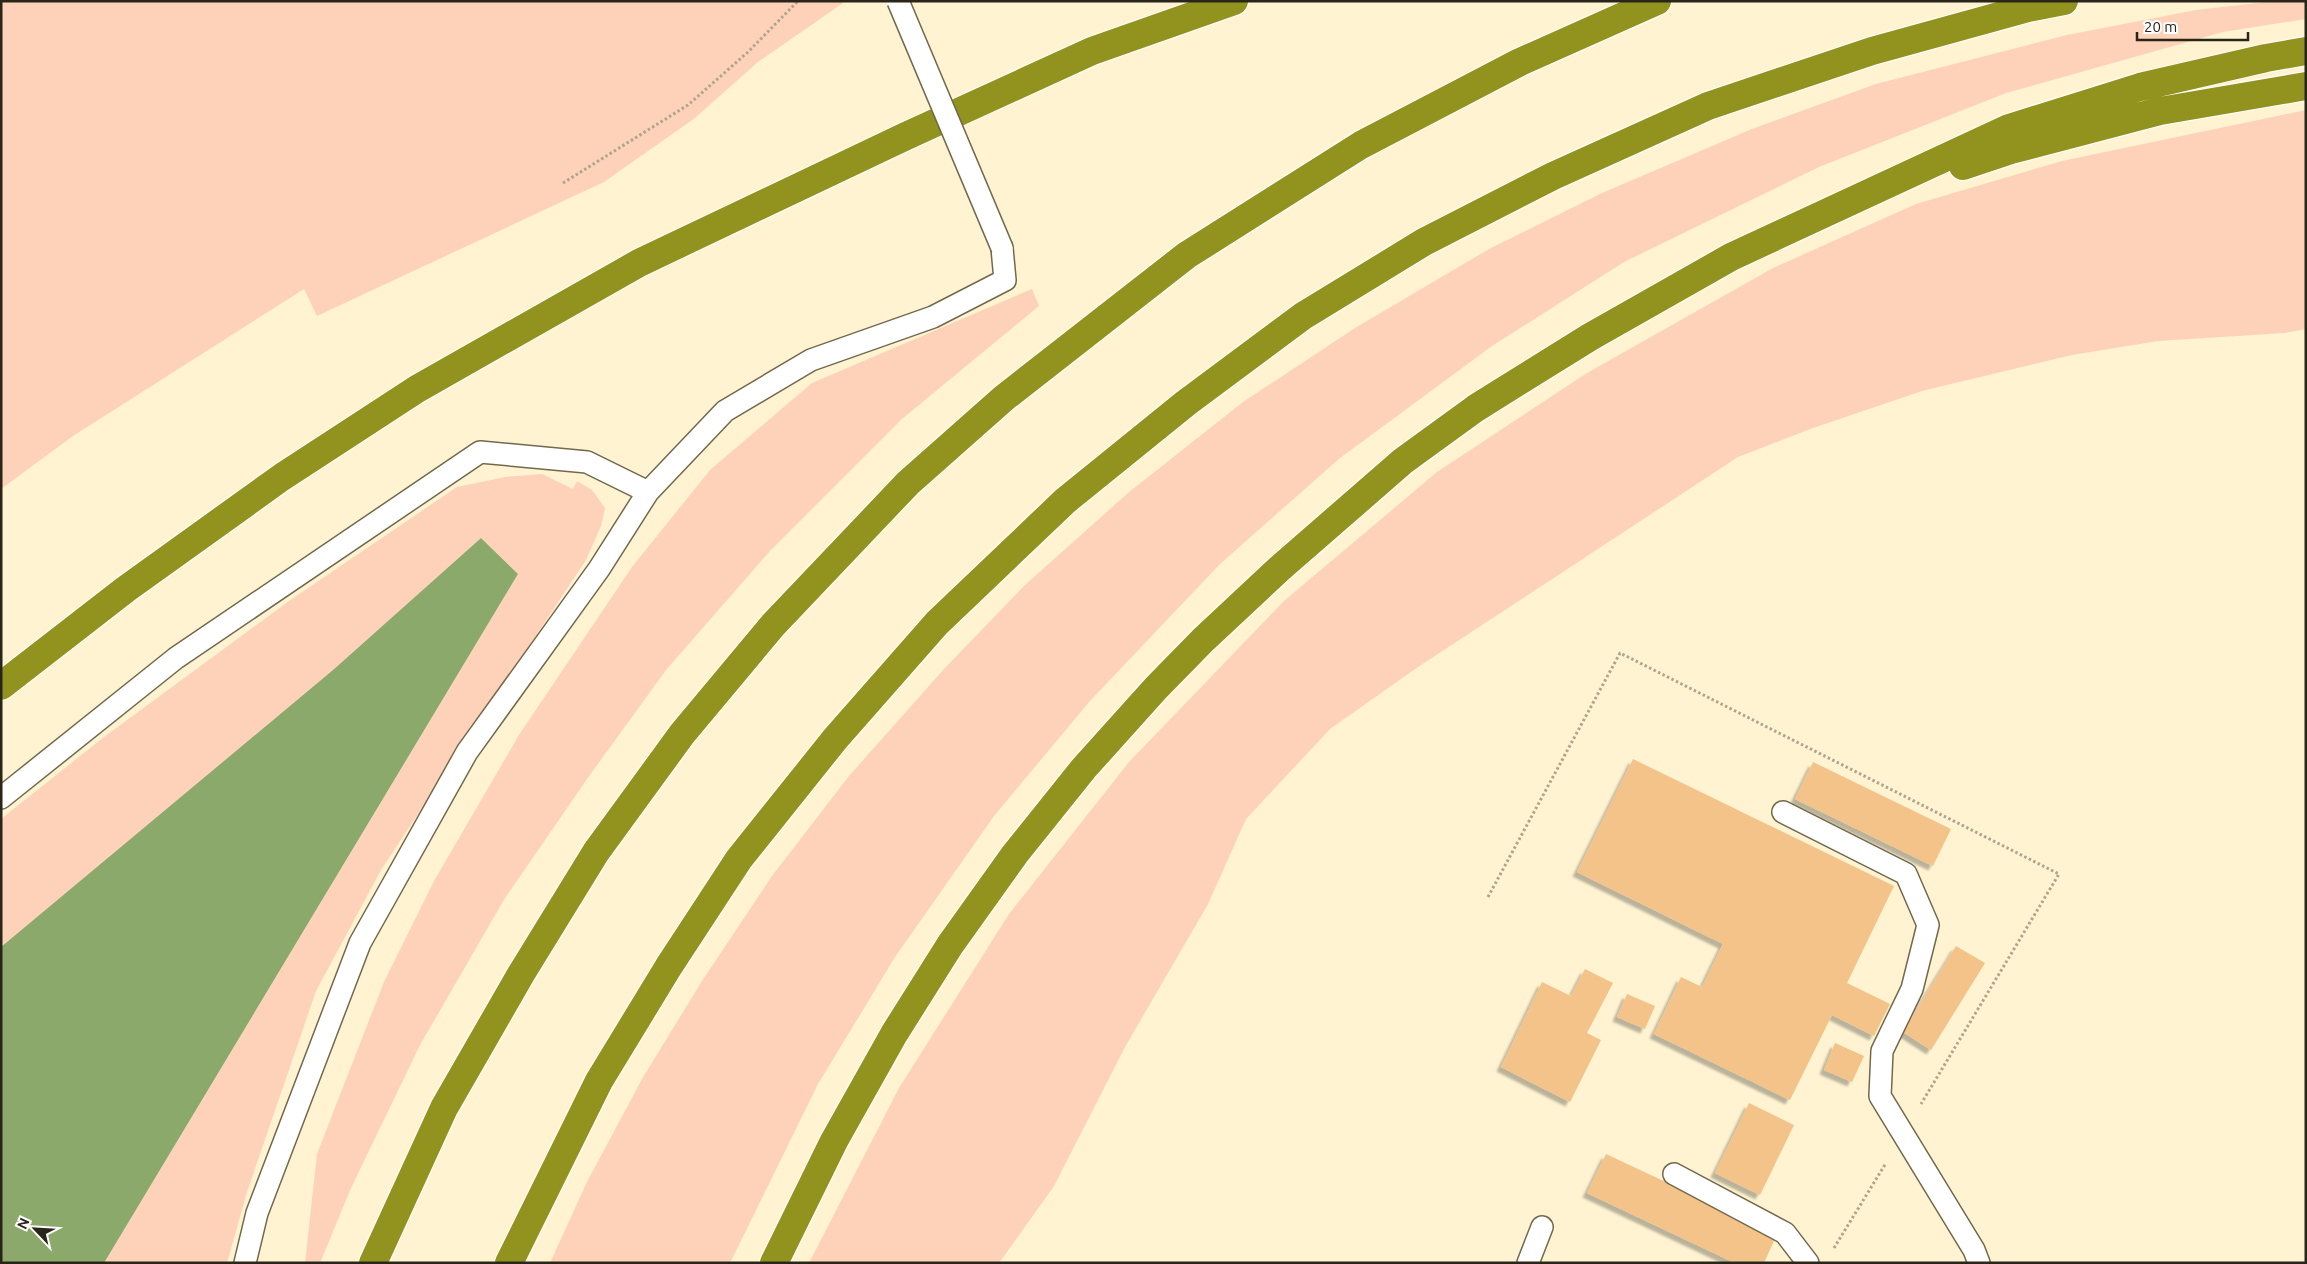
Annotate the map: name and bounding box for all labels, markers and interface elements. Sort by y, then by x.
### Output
scale bar [2137,10,2248,42]
text: 20 m [2144,18,2177,35]
north arrow [10,1204,60,1254]
text: N [14,1215,33,1232]

